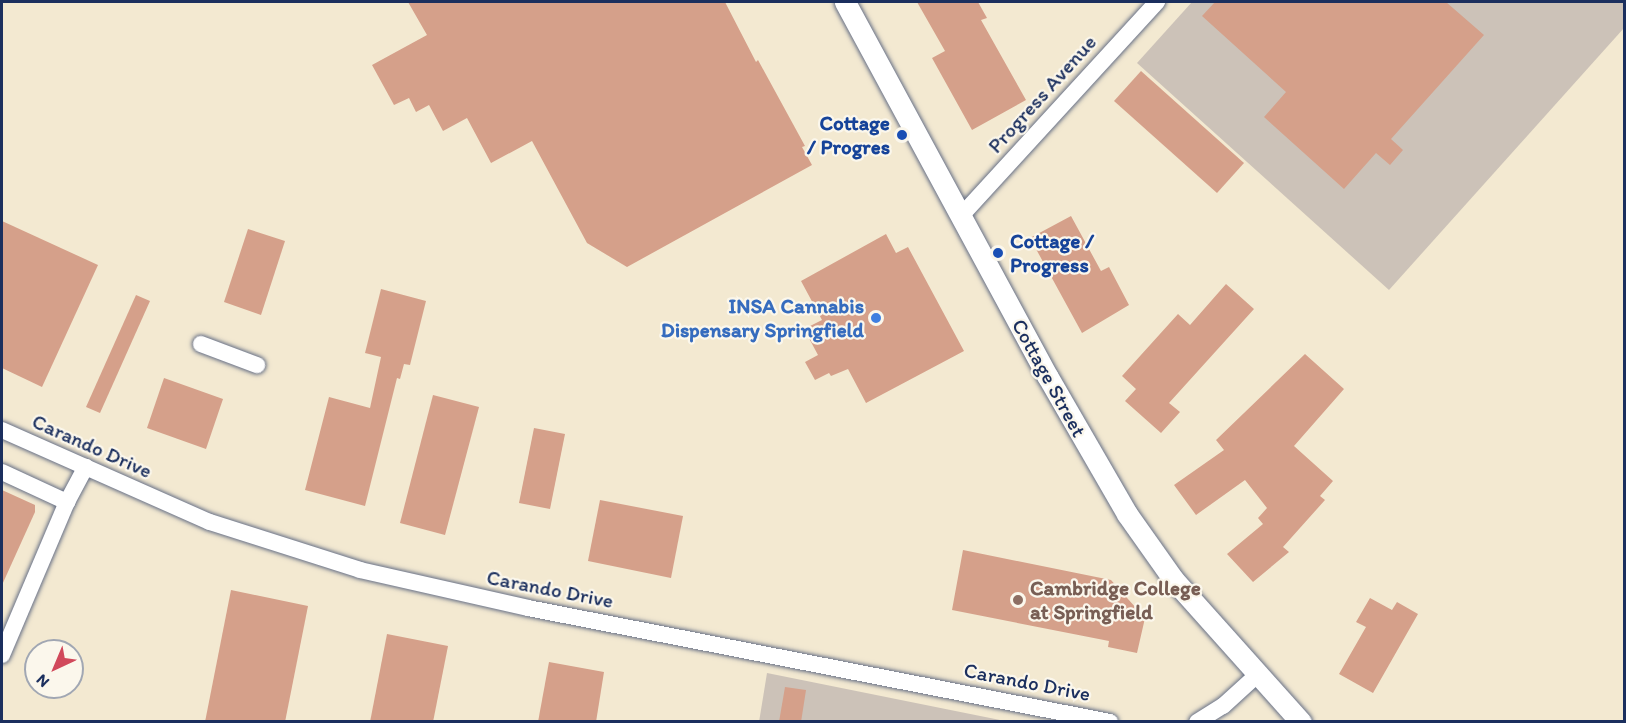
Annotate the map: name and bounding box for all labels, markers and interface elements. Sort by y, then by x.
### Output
street label: Progress Avenue [983,30,1101,158]
place label: Cottage / Progres [807,110,890,160]
marker: Cottage / Progres [895,128,909,142]
place label: Cottage / Progress [1010,228,1094,278]
marker: Cottage / Progress [991,246,1005,260]
place label: INSA Cannabis Dispensary Springfield [661,293,864,343]
marker: INSA Cannabis Dispensary Springfield [869,311,883,325]
street label: Cottage Street [1006,315,1092,441]
street label: Carando Drive [28,408,156,484]
street label: Carando Drive [485,564,615,614]
place label: Cambridge College at Springfield [1030,575,1201,625]
marker: Cambridge College at Springfield [1011,593,1025,607]
north arrow [24,639,84,699]
street label: Carando Drive [962,657,1092,707]
text: N [32,670,53,691]

